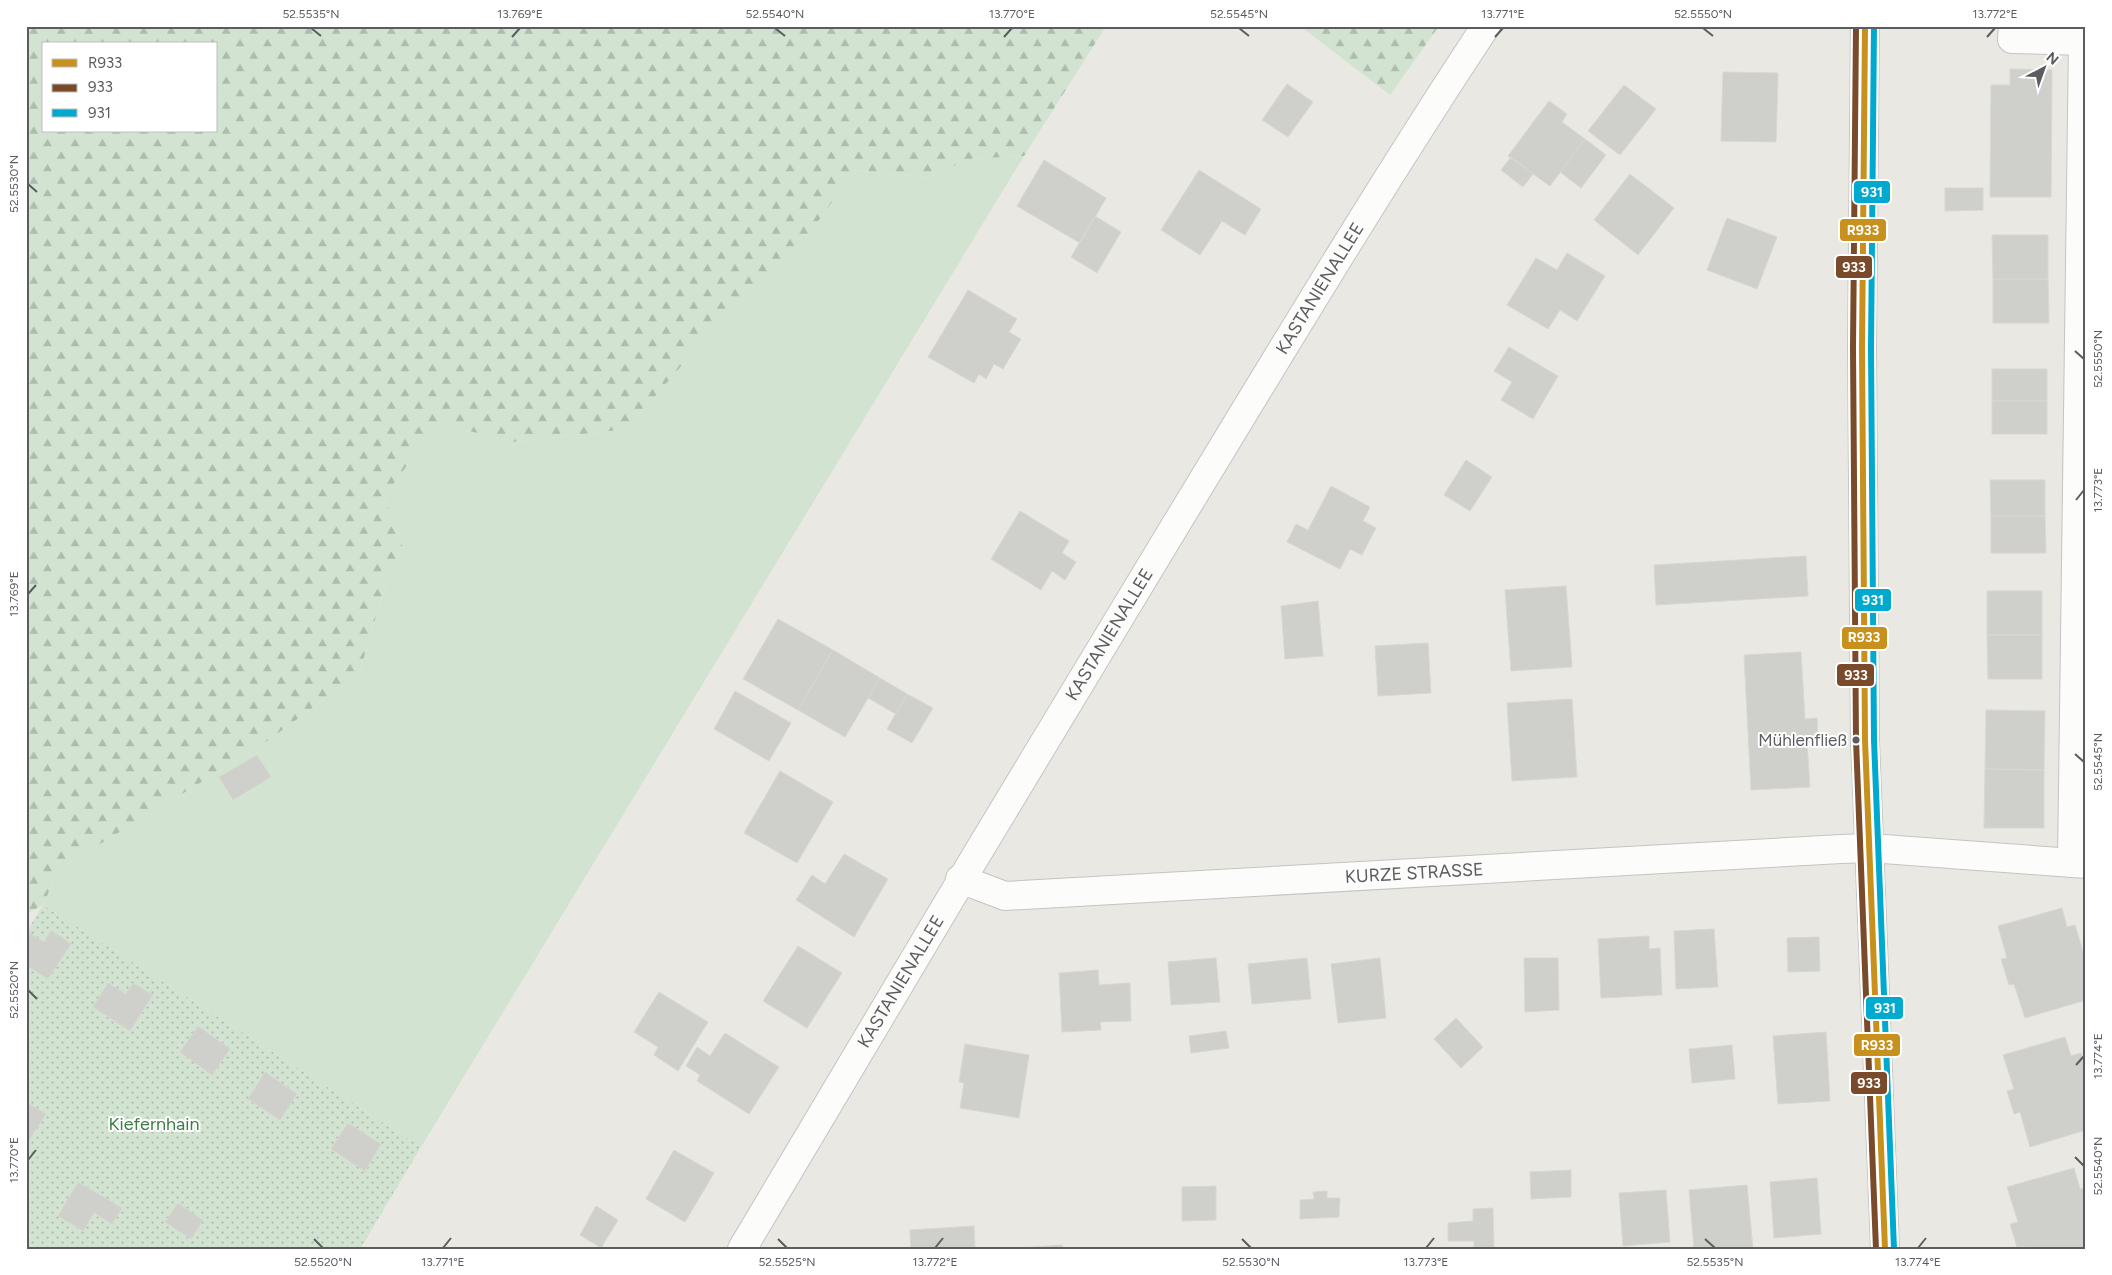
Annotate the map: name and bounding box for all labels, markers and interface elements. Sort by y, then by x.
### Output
text: 52.5535°N [282,7,340,21]
text: 13.769°E [497,7,543,21]
text: 52.5540°N [746,7,804,21]
text: 13.770°E [989,7,1035,21]
text: 52.5545°N [1210,7,1268,21]
text: 13.771°E [1481,7,1525,21]
text: 52.5550°N [1674,7,1732,21]
text: 13.772°E [1972,7,2018,21]
legend [42,42,218,132]
north arrow [2020,42,2070,92]
text: N [2043,49,2062,69]
text: R933 [88,54,122,72]
text: 933 [88,78,113,96]
text: 931 [88,104,111,122]
text: 52.5530°N [7,155,21,213]
line badge: 931 [1853,180,1891,204]
text: 931 [1861,184,1883,201]
street label: KASTANIENALLEE [1271,218,1369,358]
line badge: R933 [1839,218,1887,242]
text: R933 [1847,222,1880,239]
line badge: 933 [1835,255,1873,279]
text: 933 [1842,259,1866,276]
text: 52.5550°N [2091,330,2105,388]
text: 13.773°E [2091,468,2105,512]
street label: KASTANIENALLEE [1061,564,1158,705]
text: 13.769°E [7,571,21,617]
line badge: 931 [1854,588,1892,612]
text: 931 [1862,592,1884,609]
line badge: R933 [1841,626,1888,650]
text: R933 [1848,629,1881,646]
line badge: 933 [1836,663,1875,687]
text: 933 [1844,667,1868,684]
place label: Mühlenfließ [1758,730,1847,750]
text: 52.5545°N [2091,733,2105,791]
marker: Mühlenfließ [1851,735,1861,745]
street label: KURZE STRASSE [1344,858,1484,888]
street label: KASTANIENALLEE [853,911,949,1052]
text: 52.5520°N [7,961,21,1019]
line badge: 931 [1865,996,1904,1020]
text: 931 [1874,1000,1896,1017]
line badge: R933 [1853,1033,1901,1057]
text: 13.774°E [2091,1033,2105,1079]
text: R933 [1861,1037,1894,1054]
line badge: 933 [1850,1071,1888,1095]
text: 933 [1857,1075,1881,1092]
park label: Kiefernhain [109,1113,199,1135]
text: 13.770°E [7,1137,21,1183]
text: 52.5540°N [2091,1137,2105,1195]
text: 52.5520°N [294,1255,352,1269]
text: 13.771°E [421,1255,465,1269]
text: 52.5525°N [758,1255,816,1269]
text: 13.772°E [912,1255,958,1269]
text: 52.5530°N [1222,1255,1280,1269]
text: 13.773°E [1404,1255,1448,1269]
text: 52.5535°N [1686,1255,1744,1269]
text: 13.774°E [1895,1255,1941,1269]

